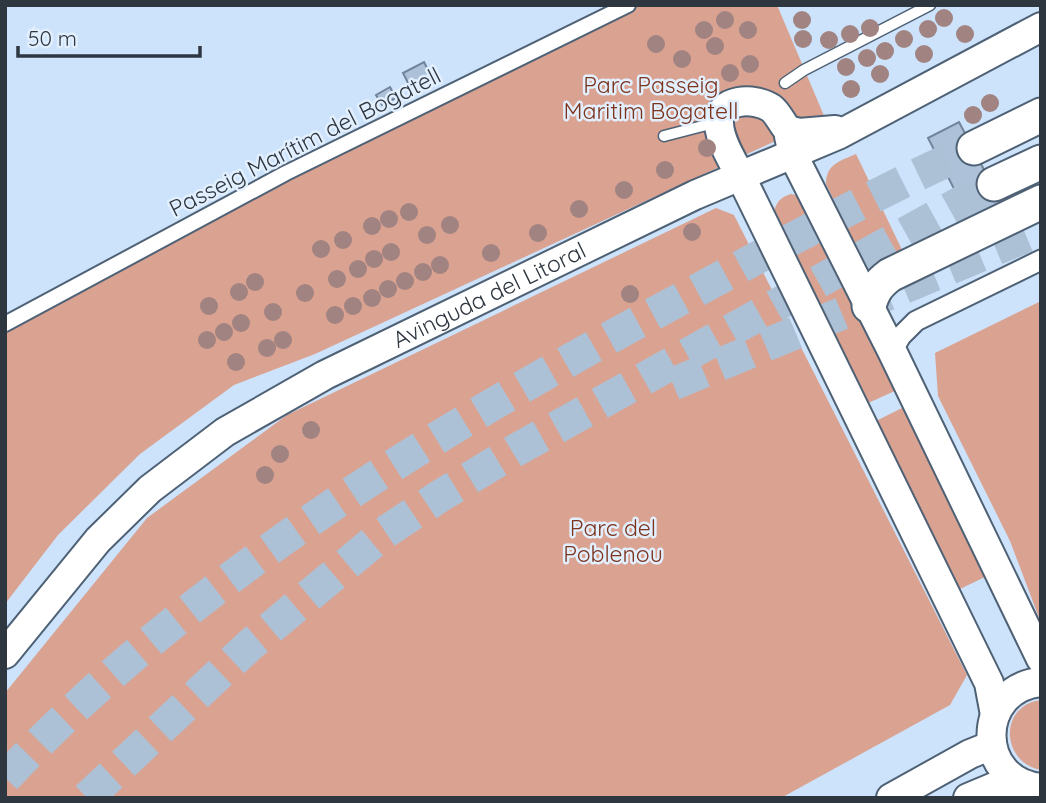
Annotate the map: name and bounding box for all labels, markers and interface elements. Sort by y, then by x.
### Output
scale bar [18,14,200,58]
text: 50 m [28,25,77,51]
street label: Passeig Marítim del Bogatell [164,60,446,223]
park label: Parc Passeig Maritim Bogatell [564,70,738,125]
street label: Avinguda del Litoral [388,235,590,354]
park label: Parc del Poblenou [563,513,663,568]

